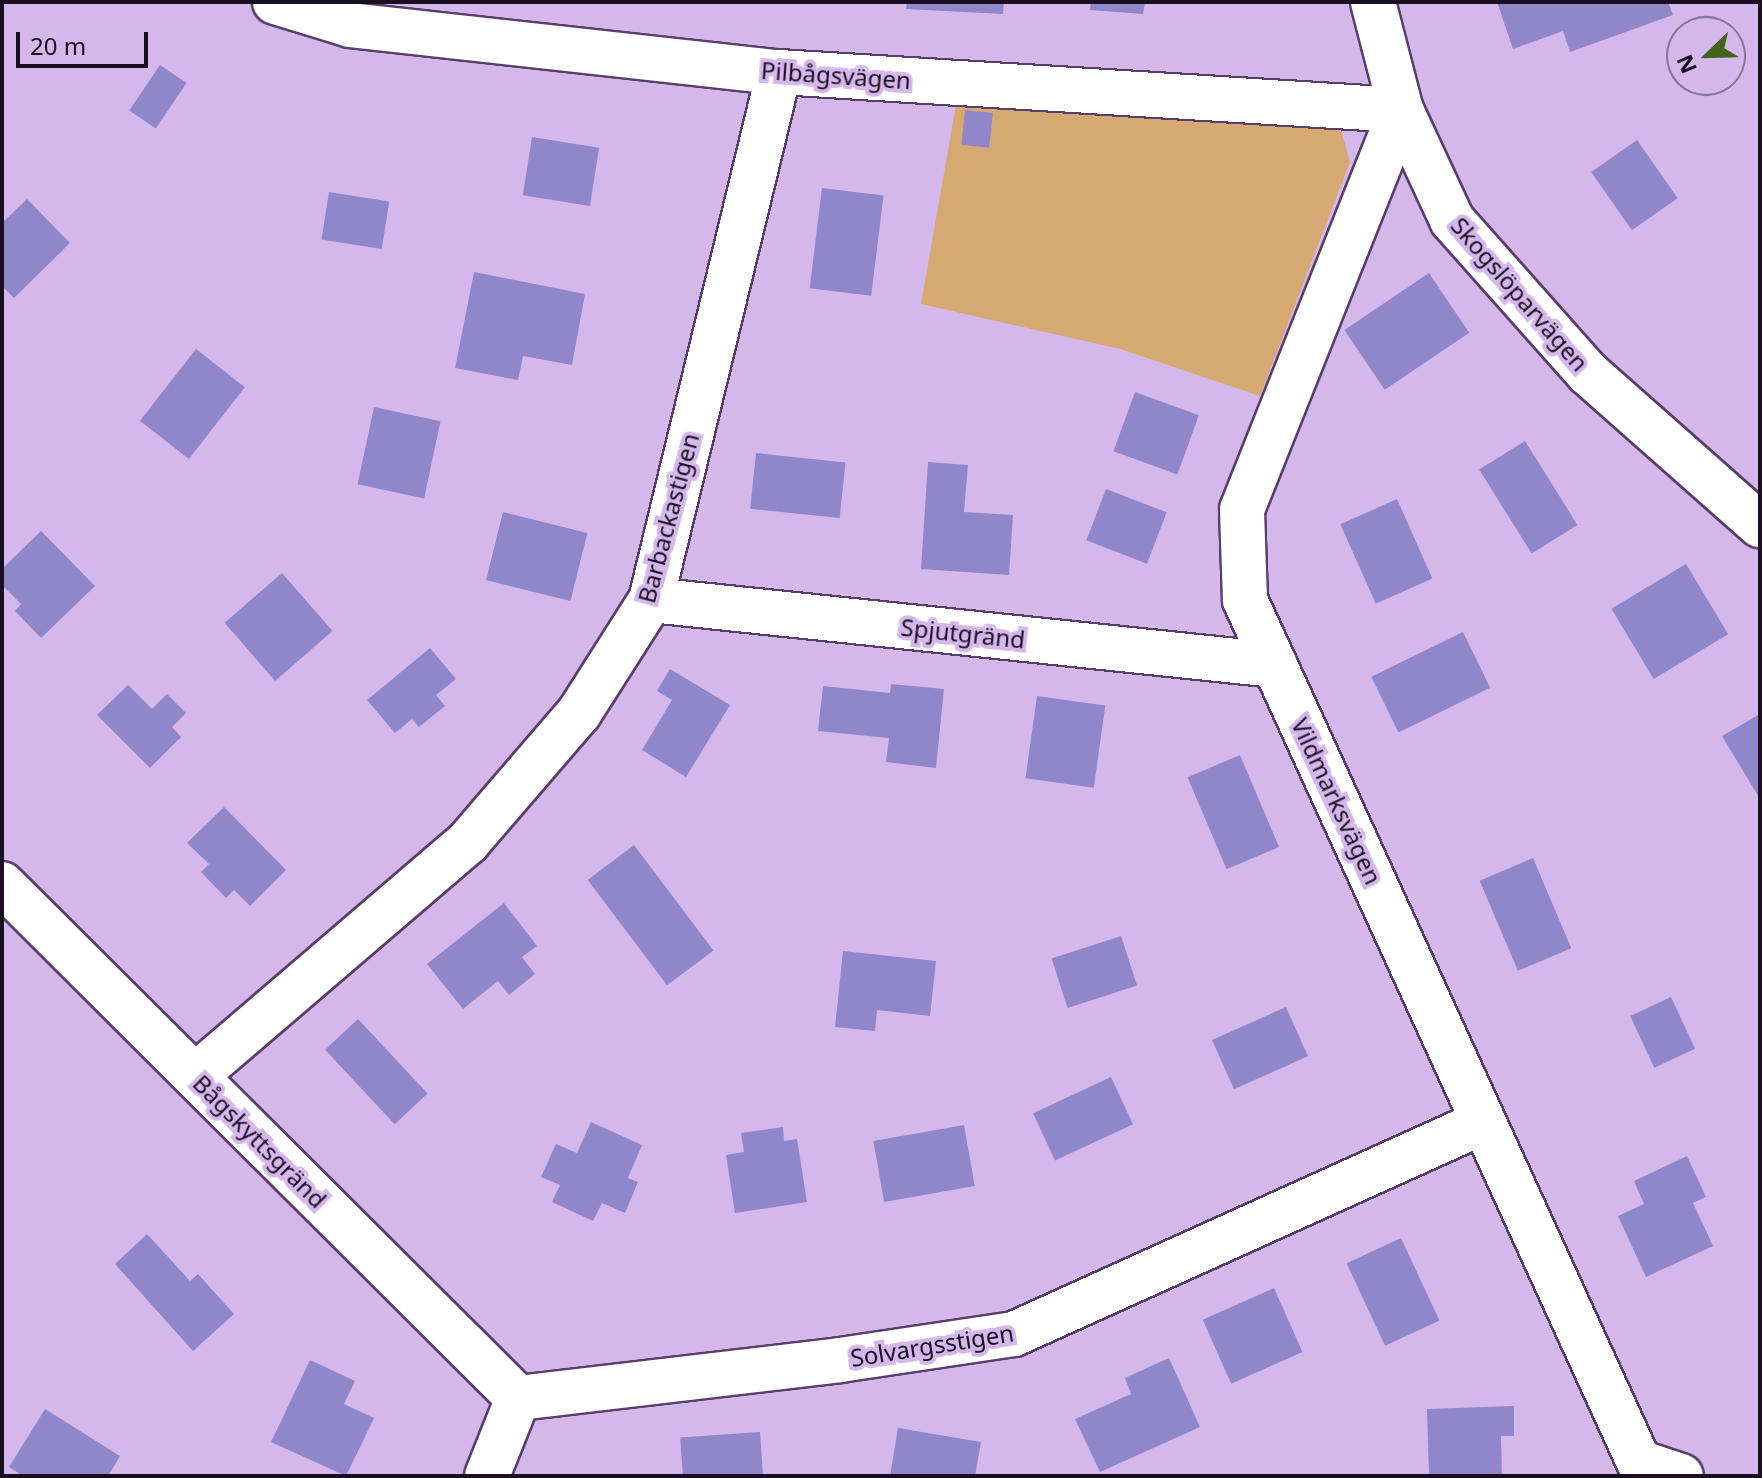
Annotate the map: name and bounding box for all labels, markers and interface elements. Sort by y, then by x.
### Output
scale bar [20,16,152,66]
north arrow [1666,16,1746,96]
text: 20 m [30,29,86,62]
text: N [1668,51,1703,79]
street label: Pilbågsvägen [760,55,912,95]
street label: Skogslöparvägen [1445,211,1595,377]
street label: Barbackastigen [632,430,704,606]
street label: Spjutgränd [899,612,1027,654]
street label: Vildmarksvägen [1286,713,1388,889]
street label: Bågskyttsgränd [187,1068,333,1214]
street label: Solvargsstigen [848,1318,1016,1372]

